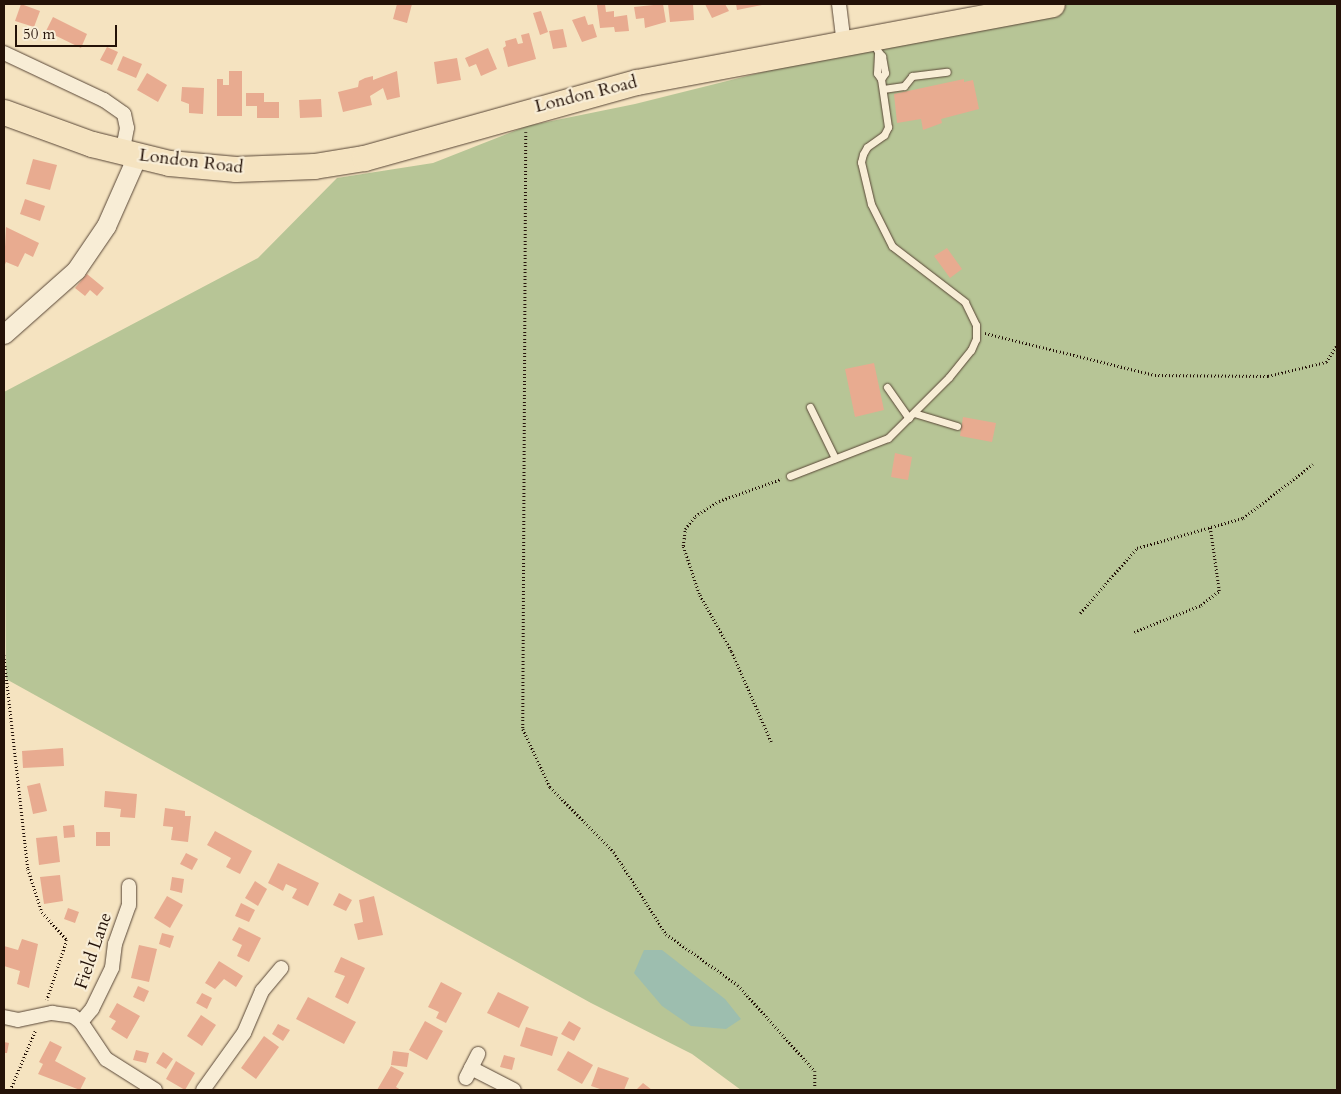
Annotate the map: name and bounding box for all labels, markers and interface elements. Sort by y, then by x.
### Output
scale bar [18,15,120,47]
text: 50 m [23,24,55,44]
street label: London Road [533,72,639,118]
street label: London Road [138,145,244,179]
street label: Field Lane [71,910,117,992]

